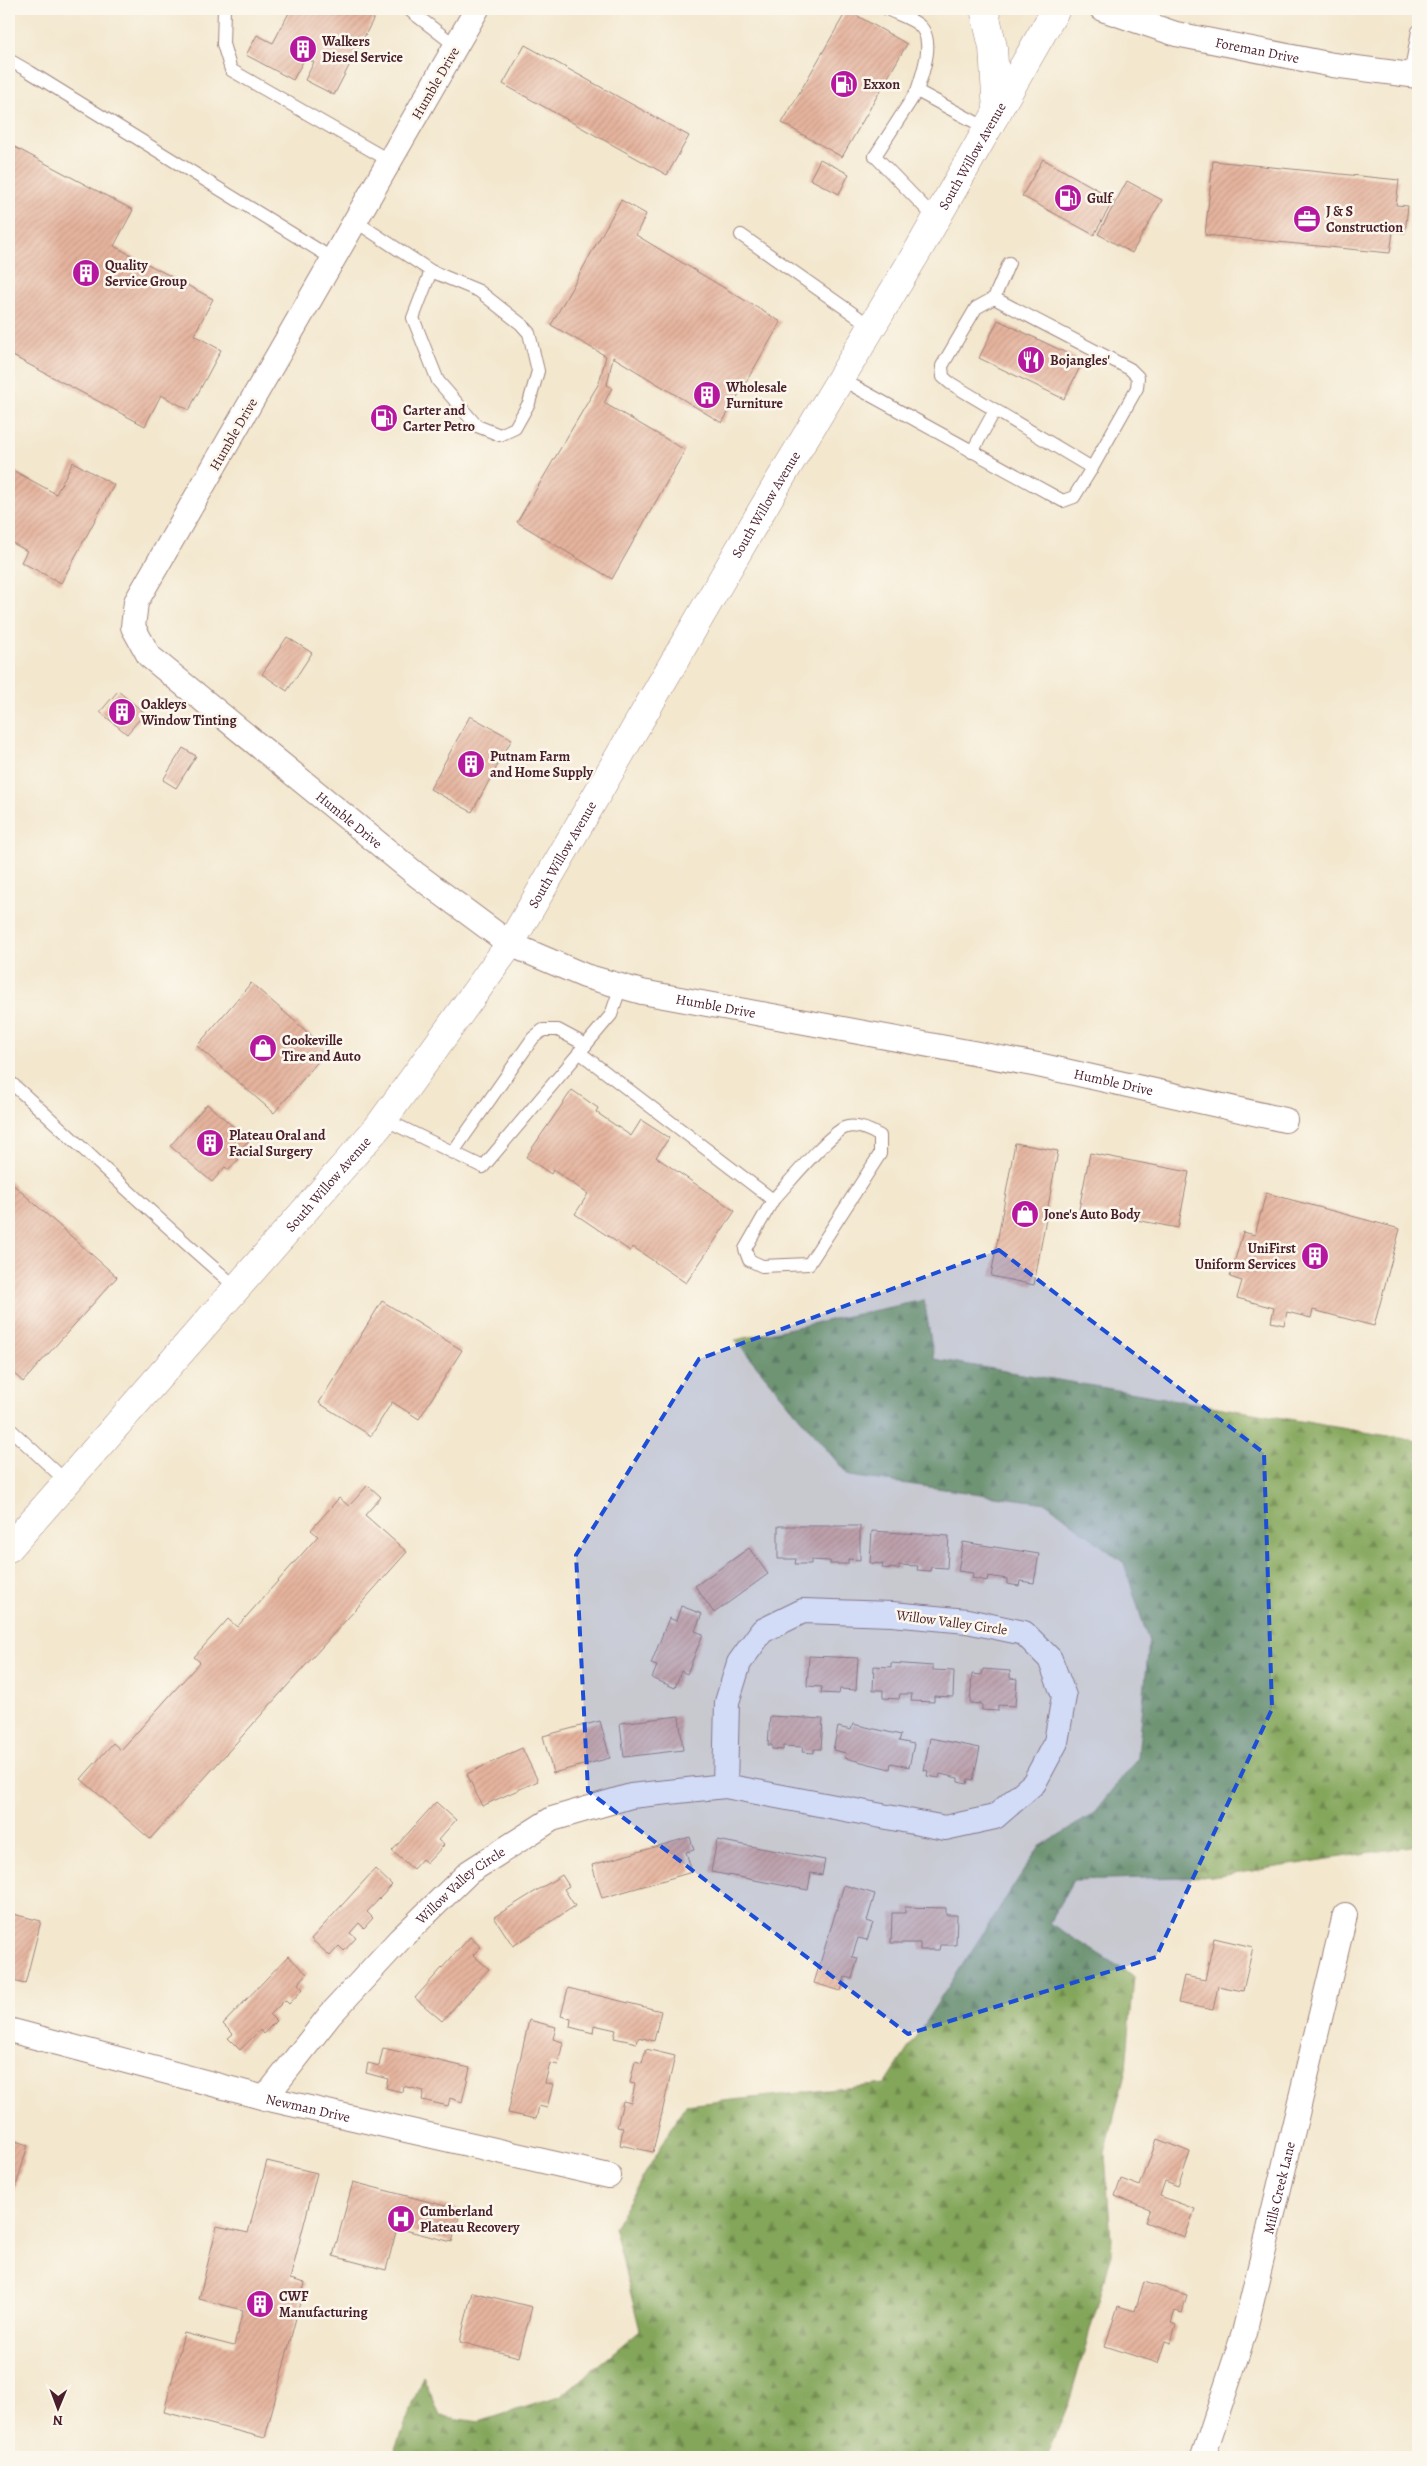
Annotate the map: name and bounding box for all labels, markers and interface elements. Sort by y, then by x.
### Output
place label: Walkers Diesel Service [321,32,404,67]
street label: Foreman Drive [1214,33,1301,68]
building icon: Walkers Diesel Service [288,34,318,64]
street label: Humble Drive [407,44,464,123]
fuel station icon: Exxon [829,69,859,99]
place label: Exxon [863,75,900,94]
street label: South Willow Avenue [934,99,1011,213]
fuel station icon: Gulf [1053,183,1083,213]
place label: Gulf [1087,189,1114,208]
place label: J & S Construction [1326,202,1403,237]
office icon: J & S Construction [1292,204,1322,234]
place label: Quality Service Group [105,256,187,291]
building icon: Quality Service Group [71,258,101,288]
restaurant icon: Bojangles' [1016,345,1046,375]
place label: Bojangles' [1050,351,1110,370]
place label: Wholesale Furniture [725,378,788,413]
building icon: Wholesale Furniture [692,380,722,410]
street label: Humble Drive [205,395,262,474]
place label: Carter and Carter Petro [403,401,475,436]
fuel station icon: Carter and Carter Petro [369,403,399,433]
street label: South Willow Avenue [727,448,805,562]
place label: Oakleys Window Tinting [140,695,237,730]
building icon: Oakleys Window Tinting [107,697,137,727]
place label: Putnam Farm and Home Supply [490,747,594,782]
building icon: Putnam Farm and Home Supply [456,749,486,779]
street label: Humble Drive [312,787,386,853]
street label: South Willow Avenue [524,798,601,912]
street label: Humble Drive [674,989,757,1023]
place label: Cookeville Tire and Auto [282,1031,361,1066]
shop icon: Cookeville Tire and Auto [248,1033,278,1063]
street label: Humble Drive [1072,1064,1155,1100]
place label: Plateau Oral and Facial Surgery [229,1126,326,1161]
building icon: Plateau Oral and Facial Surgery [195,1128,225,1158]
street label: South Willow Avenue [281,1133,375,1236]
shop icon: Jone's Auto Body [1010,1199,1040,1229]
place label: Jone's Auto Body [1044,1205,1141,1224]
place label: UniFirst Uniform Services [1195,1239,1296,1274]
building icon: UniFirst Uniform Services [1300,1241,1330,1271]
street label: Willow Valley Circle [894,1605,1009,1640]
street label: Willow Valley Circle [411,1842,509,1929]
street label: Newman Drive [264,2089,352,2127]
street label: Mills Creek Lane [1259,2140,1300,2236]
place label: Cumberland Plateau Recovery [420,2202,520,2237]
hospital icon: Cumberland Plateau Recovery [386,2204,416,2234]
place label: CWF Manufacturing [279,2287,368,2322]
building icon: CWF Manufacturing [245,2289,275,2319]
north arrow [32,2384,82,2434]
text: N [53,2411,63,2430]

